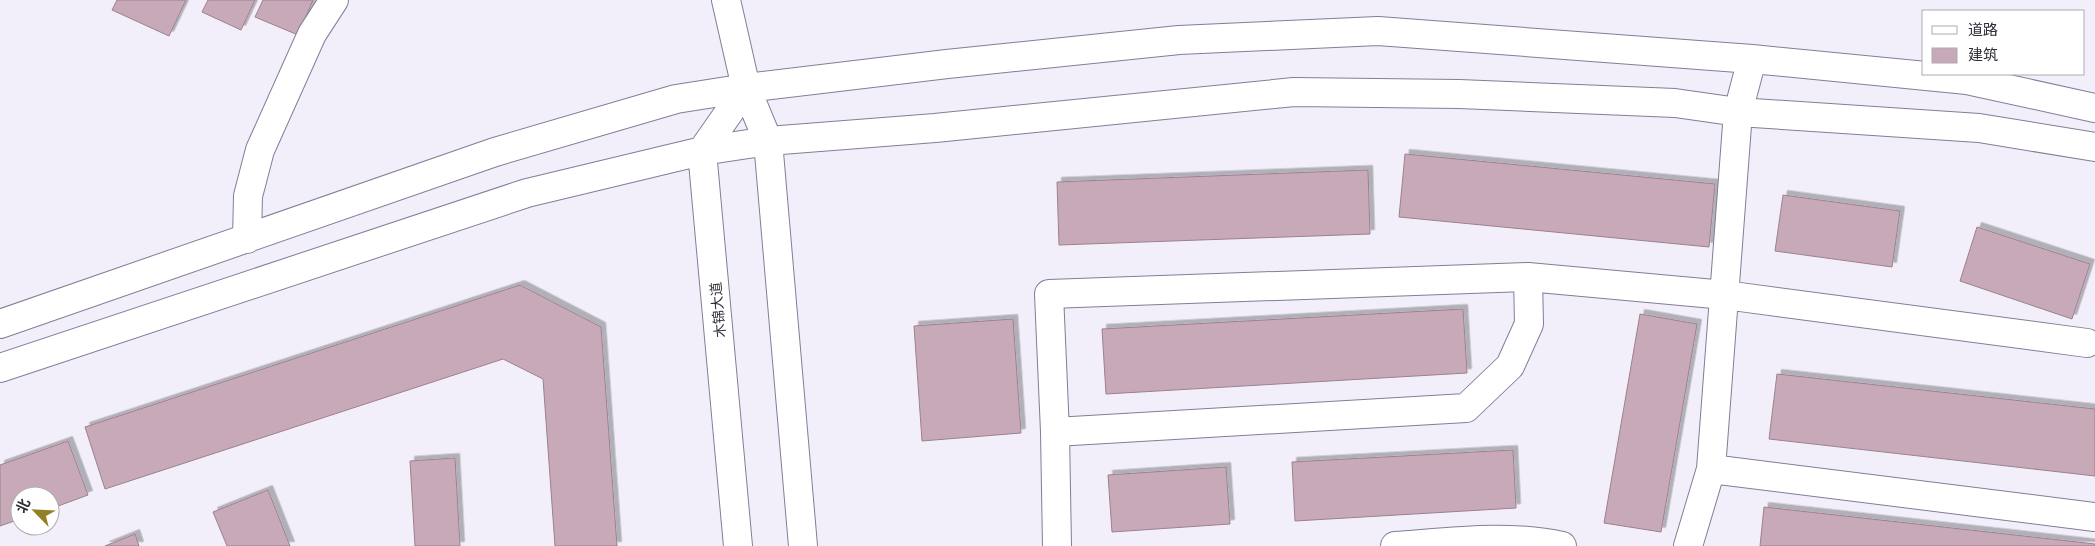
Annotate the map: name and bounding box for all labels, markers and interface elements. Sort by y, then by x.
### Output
legend [1922,10,2085,75]
text: 道路 [1968,17,1998,40]
text: 建筑 [1968,42,1998,65]
street label: 木锦大道 [705,281,729,339]
north arrow [10,486,60,536]
text: 北 [10,495,34,516]

